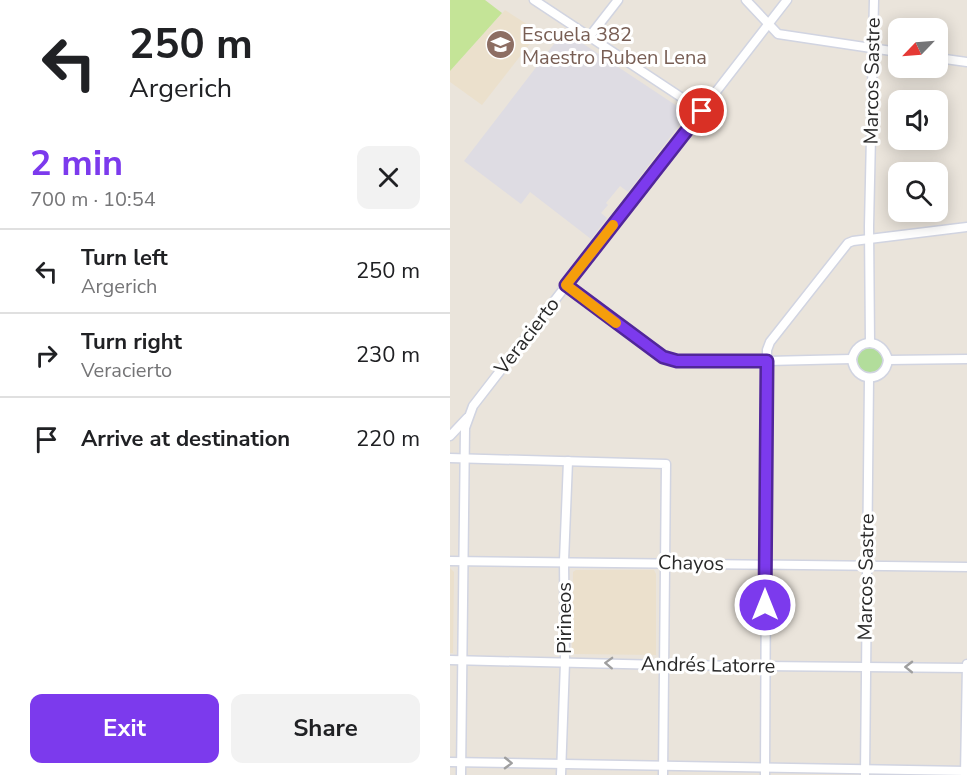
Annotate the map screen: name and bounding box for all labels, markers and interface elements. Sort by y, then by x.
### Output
text: 250 m [129,16,253,73]
street label: Marcos Sastre [857,17,887,145]
north arrow [888,18,948,78]
map controls [888,18,948,222]
place label: Escuela 382 Maestro Ruben Lena [522,21,707,71]
icon: left [30,24,108,102]
school or university icon: Escuela 382 Maestro Ruben Lena [485,29,517,61]
text: Argerich [129,70,232,107]
pin [676,85,727,136]
button: sound [888,90,948,150]
icon: arrive [685,94,718,127]
text: 2 min [30,139,123,188]
button: close [357,146,420,209]
button: search [888,162,948,222]
text: 700 m · 10:54 [30,186,156,213]
text: Turn left [81,243,168,273]
icon: left [30,255,63,288]
text: 250 m [356,256,420,286]
text: Argerich [81,273,157,300]
street label: Veracierto [488,292,566,381]
text: Turn right [81,327,182,357]
icon: right [30,339,63,372]
text: 230 m [356,340,420,370]
text: Veracierto [81,357,172,384]
icon: arrive [30,423,63,456]
text: Arrive at destination [81,424,290,454]
text: 220 m [356,424,420,454]
street label: Marcos Sastre [851,513,881,641]
street label: Chayos [658,549,724,577]
position arrow [733,573,797,637]
street label: Pirineos [551,582,578,654]
street label: Andrés Latorre [641,650,775,680]
one-way arrow [604,657,613,669]
one-way arrow [904,661,913,673]
button: Exit [30,694,219,763]
button: Share [231,694,420,763]
one-way arrow [504,757,513,769]

